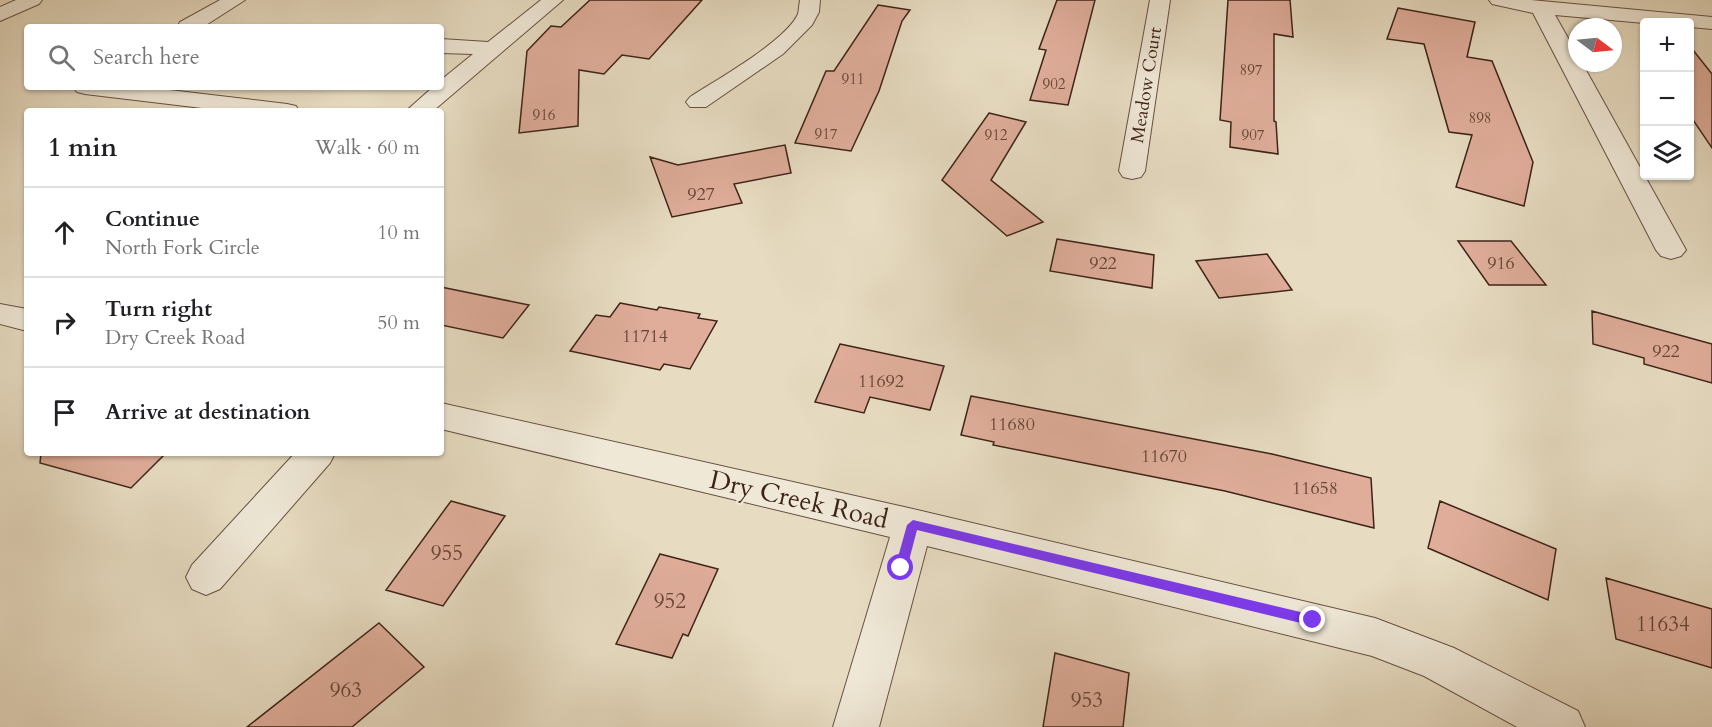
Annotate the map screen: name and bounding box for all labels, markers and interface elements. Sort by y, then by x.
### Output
north arrow [1568,18,1622,72]
map controls [1640,18,1694,180]
button: + [1640,18,1694,72]
search box [24,24,444,90]
street label: Meadow Court [1125,25,1168,145]
icon: search [45,41,78,74]
text: Search here [93,42,200,72]
house number: 897 [1239,60,1263,80]
house number: 911 [841,69,865,89]
button: − [1640,72,1694,126]
house number: 902 [1042,74,1066,94]
house number: 916 [532,105,556,125]
house number: 898 [1468,108,1492,128]
house number: 917 [814,124,838,144]
house number: 912 [984,125,1008,145]
house number: 907 [1241,125,1265,145]
button: layers [1640,126,1694,180]
text: 1 min [48,130,117,165]
text: Walk · 60 m [315,134,420,161]
house number: 927 [687,182,715,207]
text: Continue [105,204,200,234]
icon: ahead [48,216,81,249]
text: 10 m [377,219,420,246]
text: North Fork Circle [105,234,260,261]
house number: 922 [1089,251,1117,276]
house number: 916 [1487,251,1515,276]
text: Turn right [105,294,212,324]
icon: right [48,306,81,339]
text: 50 m [377,309,420,336]
text: Dry Creek Road [105,324,245,351]
house number: 11714 [622,324,668,349]
house number: 922 [1652,339,1680,364]
house number: 11692 [858,369,904,394]
icon: arrive [48,396,81,429]
text: Arrive at destination [105,397,310,427]
house number: 11680 [989,412,1035,437]
house number: 11670 [1141,444,1187,469]
street label: Dry Creek Road [706,462,892,537]
house number: 11658 [1292,476,1338,501]
house number: 955 [431,539,463,568]
route start [887,554,913,580]
house number: 952 [654,587,686,616]
route end [1299,606,1325,632]
house number: 11634 [1636,610,1690,639]
house number: 963 [330,676,362,705]
house number: 953 [1071,686,1103,715]

